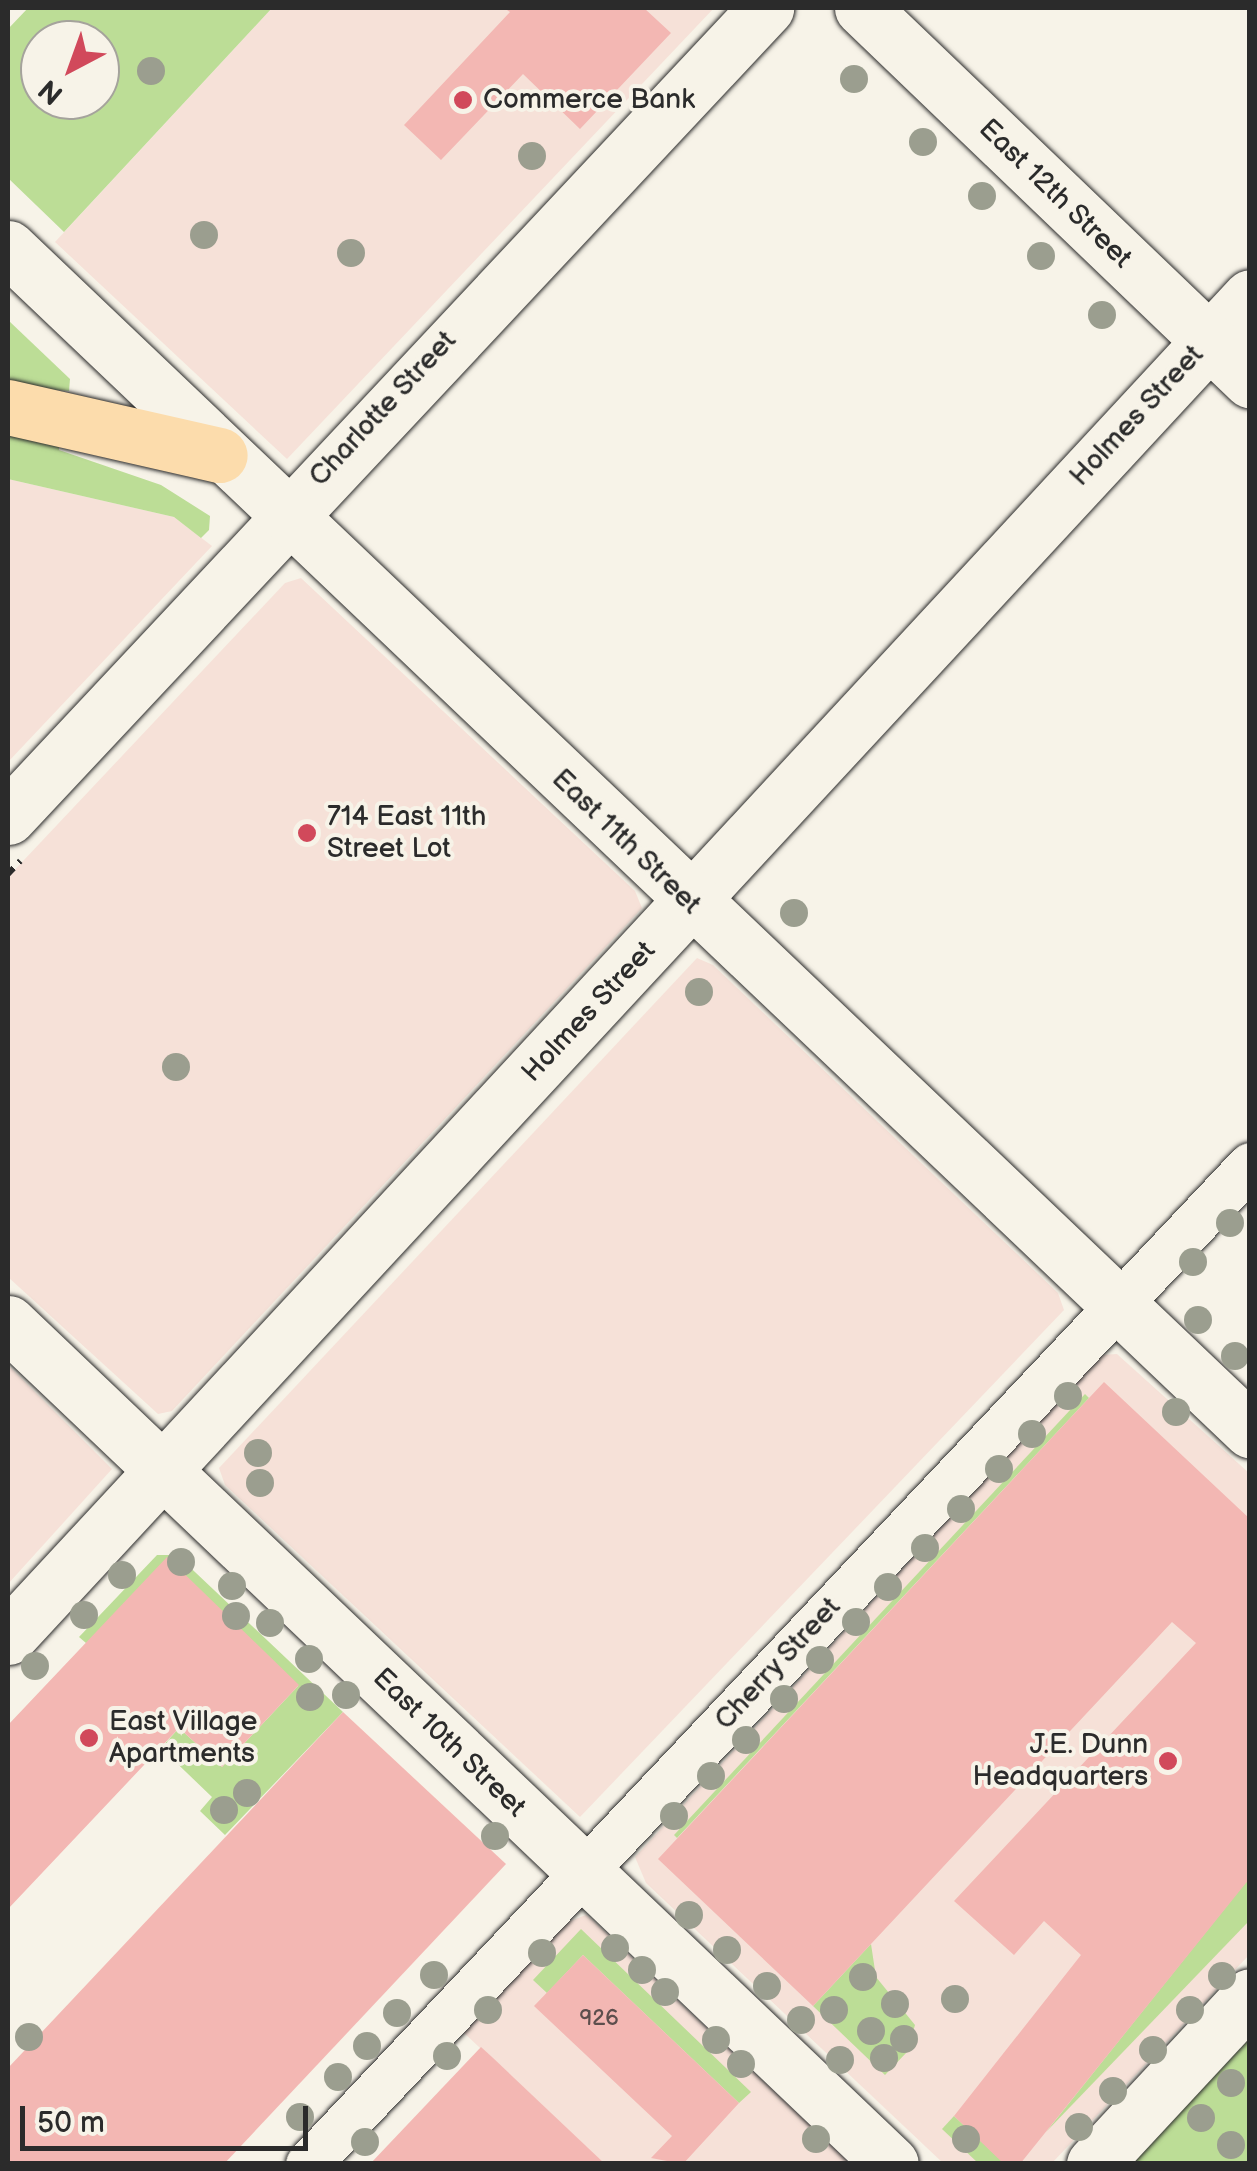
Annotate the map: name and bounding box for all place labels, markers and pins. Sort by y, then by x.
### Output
place label: Commerce Bank [483,83,695,117]
marker: Commerce Bank [452,89,474,111]
place label: 714 East 11th Street Lot [327,800,486,866]
marker: 714 East 11th Street Lot [296,822,318,844]
place label: East Village Apartments [109,1705,258,1771]
marker: East Village Apartments [78,1727,100,1749]
place label: J.E. Dunn Headquarters [972,1728,1148,1794]
marker: J.E. Dunn Headquarters [1157,1750,1179,1772]

